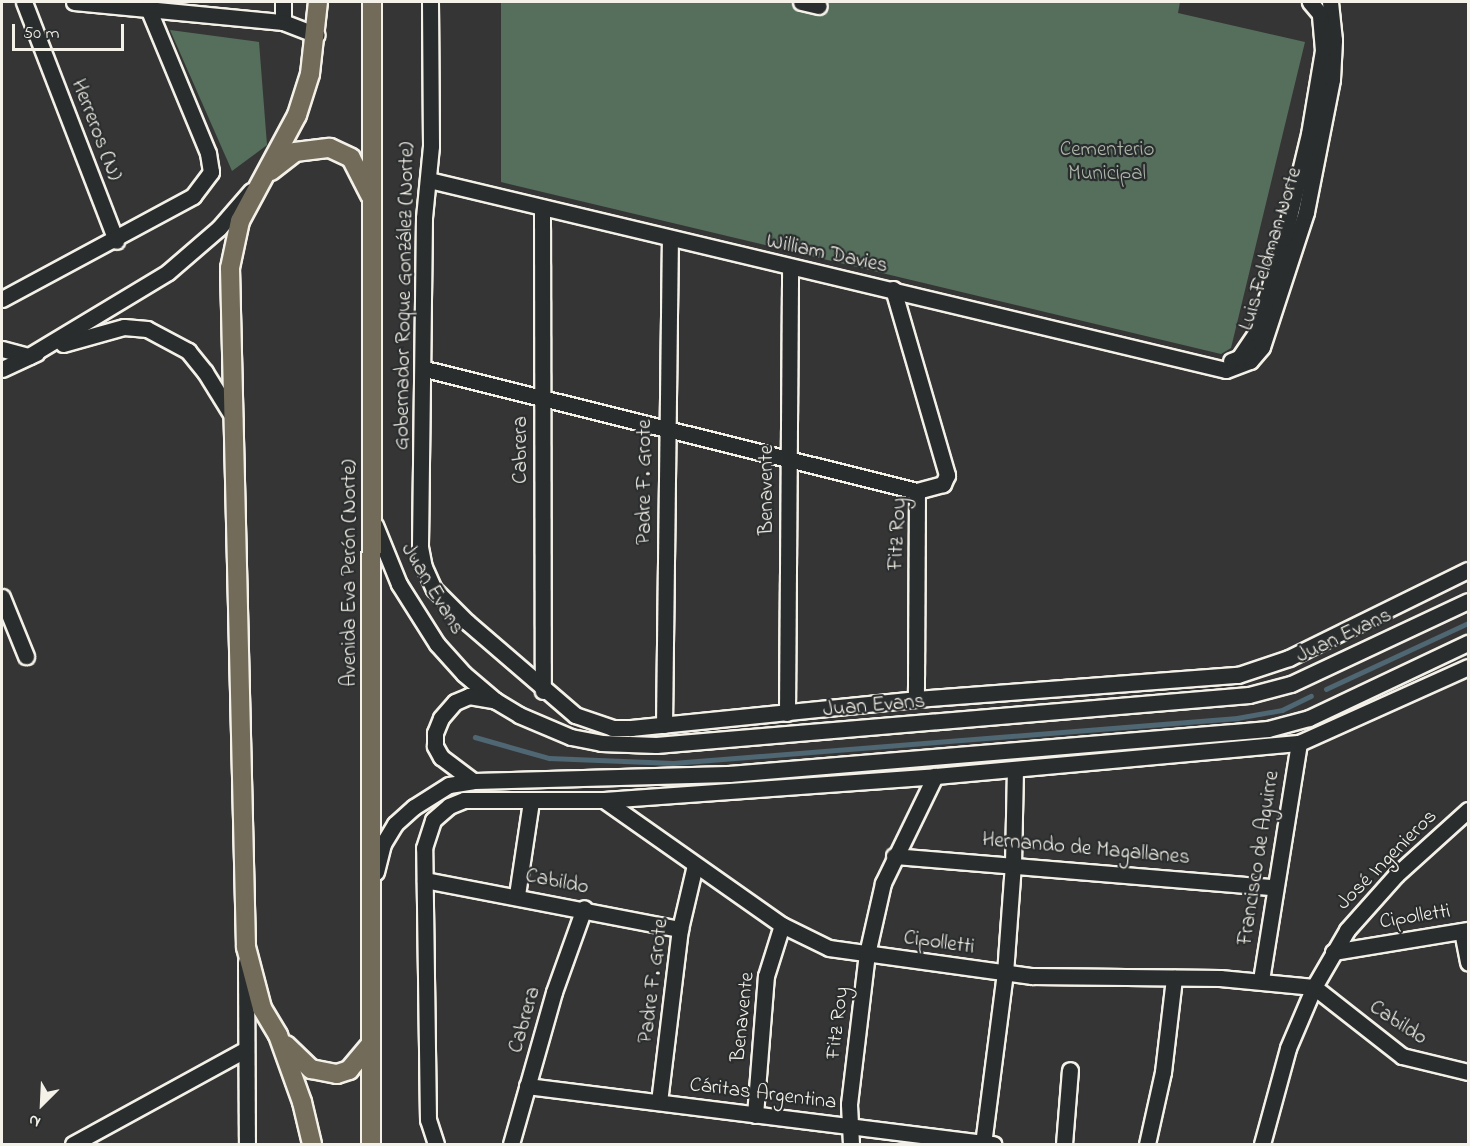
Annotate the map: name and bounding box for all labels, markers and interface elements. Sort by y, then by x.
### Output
scale bar [15,12,128,50]
text: 50 m [23,21,60,47]
street label: Herreros (N) [65,76,127,184]
park label: Cementerio Municipal [1060,137,1154,187]
street label: Gobernador Roque González (Norte) [390,142,420,450]
street label: Luis Feldman Norte [1234,164,1308,334]
street label: William Davies [764,229,890,279]
street label: Cabrera [508,416,534,484]
street label: Padre F. Grote [632,419,658,545]
street label: Benavente [754,445,780,535]
street label: Avenida Eva Perón (Norte) [337,459,363,687]
street label: Fitz Roy [884,497,912,571]
street label: Juan Evans [395,539,469,639]
street label: Juan Evans [1292,603,1396,669]
street label: Juan Evans [822,689,926,723]
street label: Francisco de Aguirre [1233,769,1285,947]
street label: José Ingenieros [1331,804,1443,916]
street label: Hernando de Magallanes [981,827,1191,871]
street label: Cabildo [523,864,591,900]
street label: Cipolletti [1378,899,1452,935]
street label: Padre F. Grote [634,917,674,1045]
street label: Cipolletti [902,926,976,960]
street label: Benavente [726,971,760,1063]
street label: Cabrera [504,984,546,1056]
street label: Fitz Roy [821,985,855,1061]
street label: Cabildo [1364,995,1432,1051]
street label: Cáritas Argentina [688,1072,838,1116]
north arrow [12,1074,72,1134]
text: N [25,1107,44,1134]

